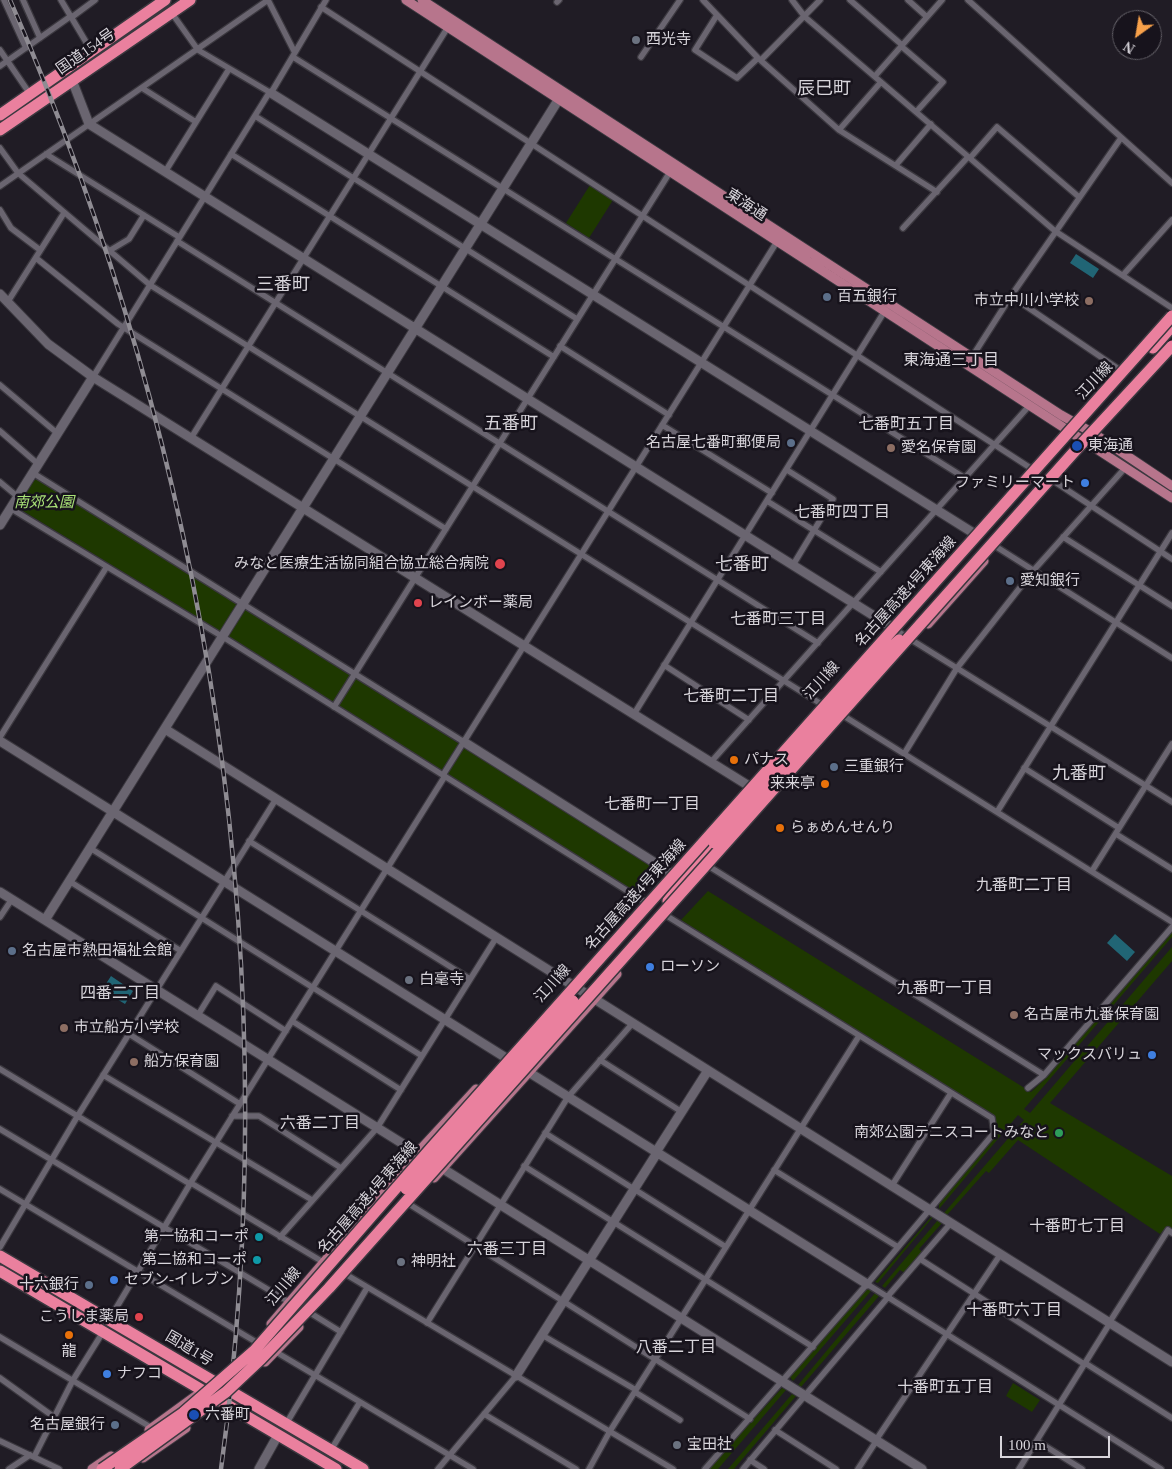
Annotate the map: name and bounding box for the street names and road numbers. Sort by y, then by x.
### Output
street label: 国道154号 [53,25,119,79]
street label: 東海通 [722,185,770,225]
street label: 江川線 [1073,358,1117,404]
street label: 名古屋高速4号東海線 [852,533,960,651]
street label: 江川線 [800,658,844,704]
street label: 名古屋高速4号東海線 [582,836,690,954]
street label: 江川線 [531,961,575,1007]
street label: 名古屋高速4号東海線 [314,1138,422,1258]
street label: 江川線 [263,1264,305,1310]
street label: 国道1号 [162,1328,216,1370]

